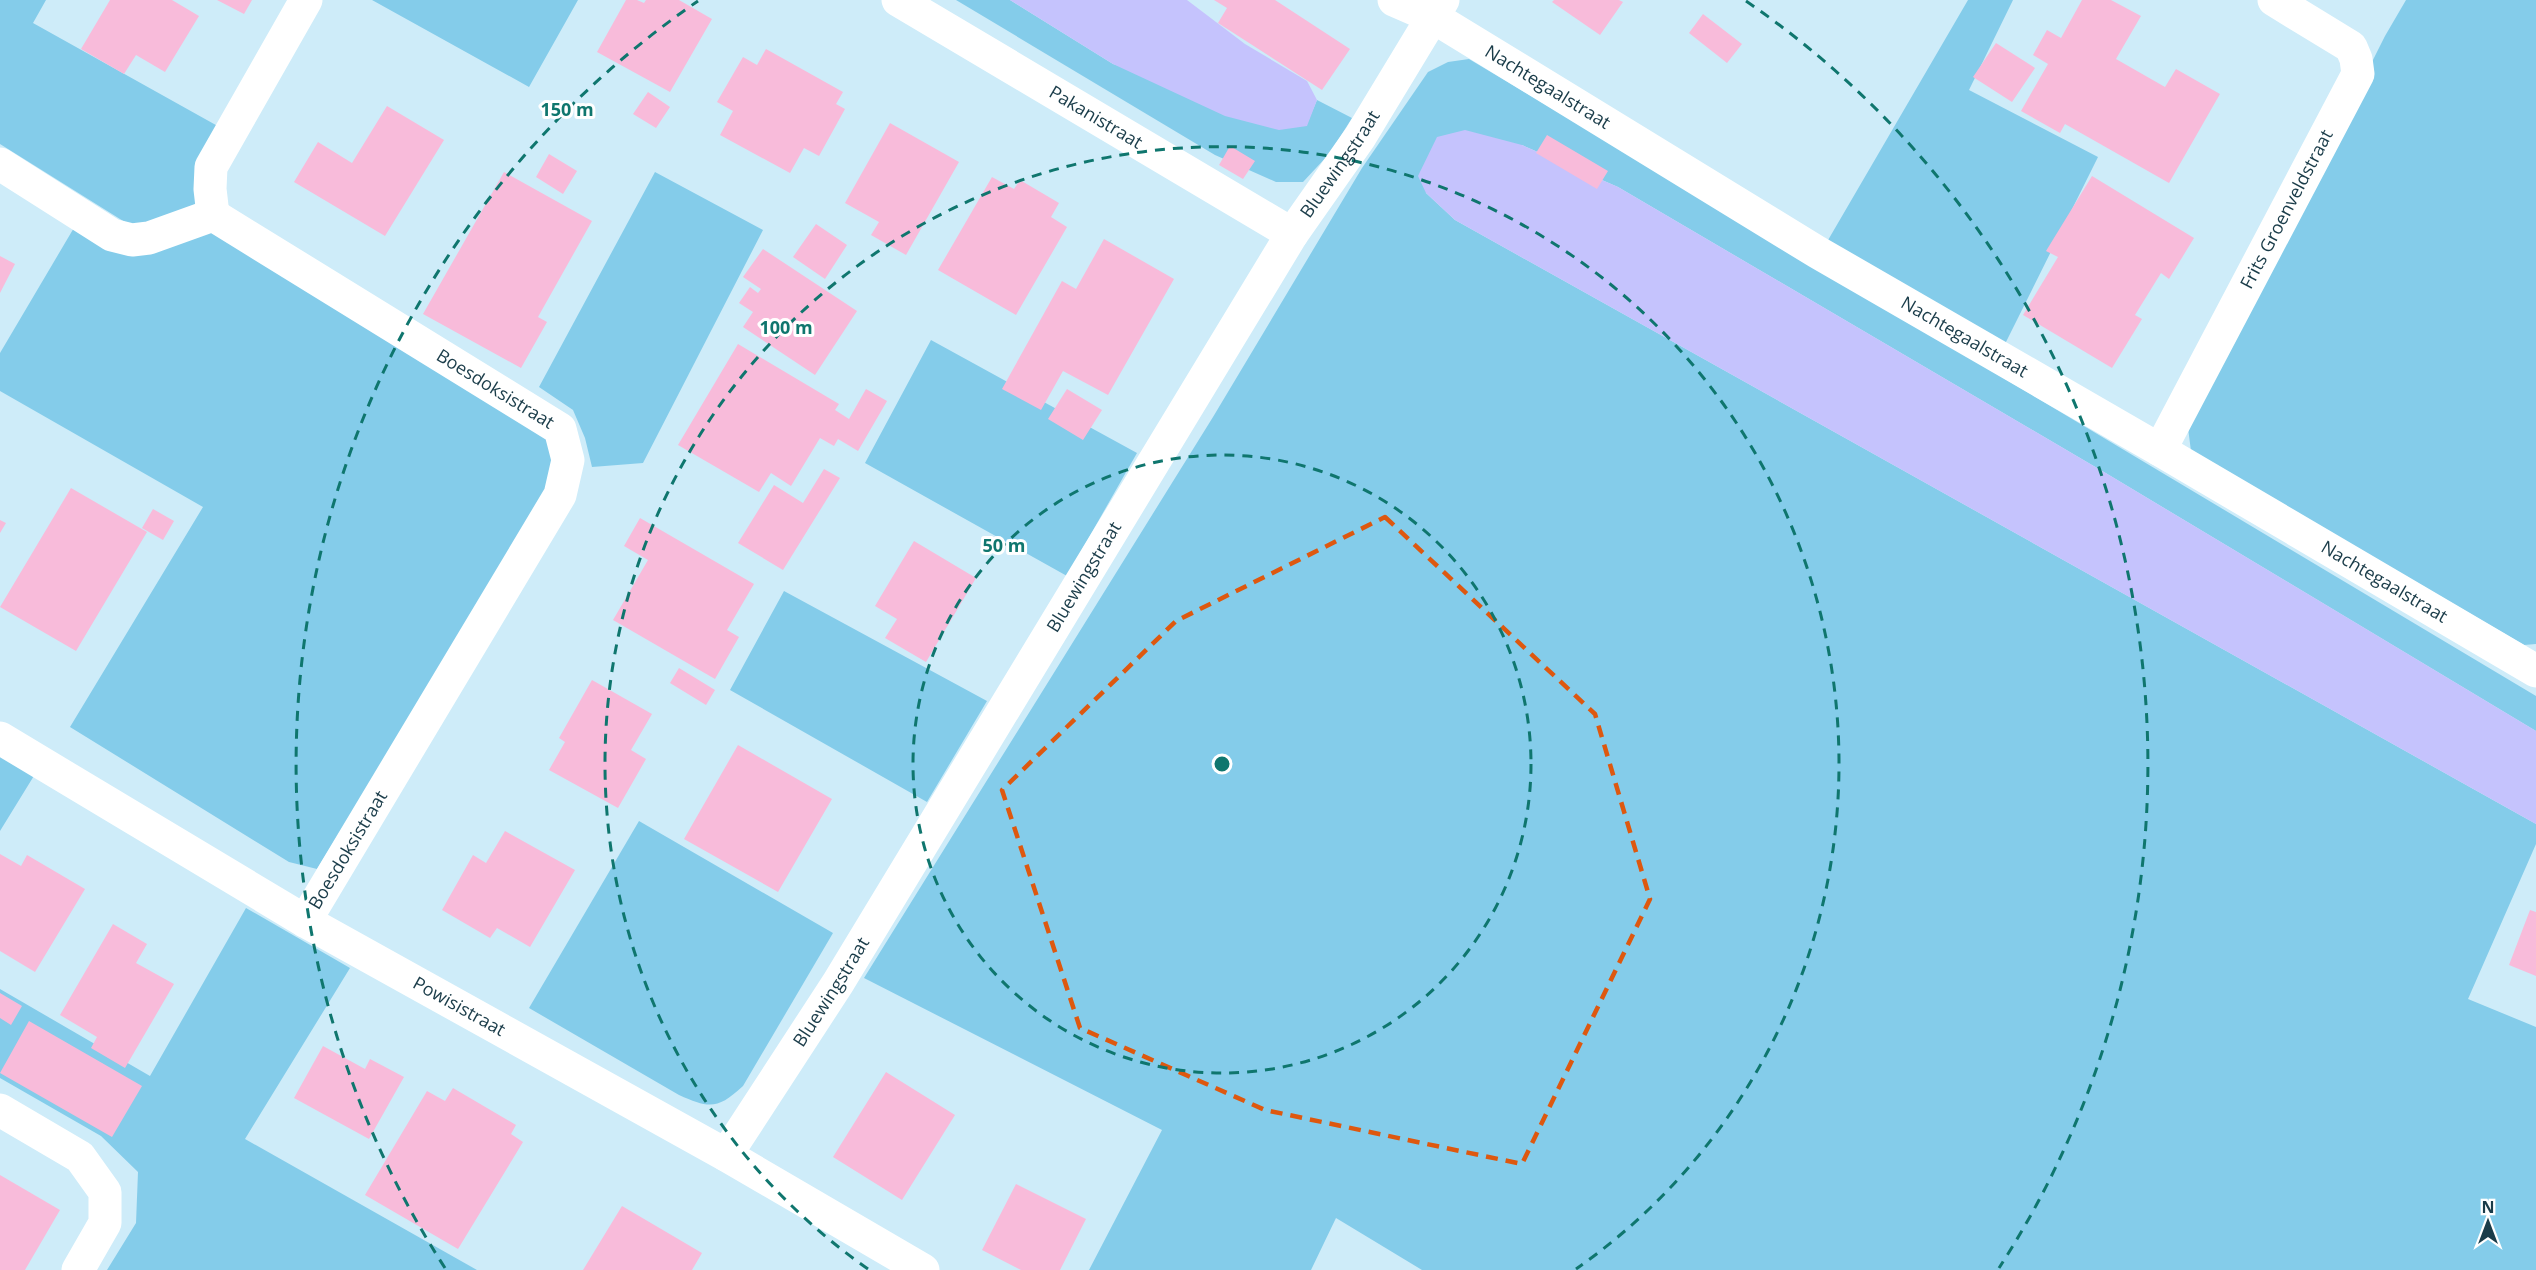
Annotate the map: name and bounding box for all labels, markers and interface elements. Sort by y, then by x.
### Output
street label: Nachtegaalstraat [1481,39,1615,134]
street label: Pakanistraat [1045,80,1147,154]
text: 150 m [540,97,594,121]
street label: Bluewingstraat [1294,105,1385,222]
street label: Frits Groenveldstraat [2234,125,2338,293]
street label: Nachtegaalstraat [1897,290,2033,382]
text: 100 m [759,315,813,339]
street label: Boesdoksistraat [432,343,559,434]
street label: Bluewingstraat [1040,517,1126,636]
text: 50 m [983,533,1025,557]
street label: Nachtegaalstraat [2317,534,2453,628]
centre of rings [1212,754,1232,774]
street label: Boesdoksistraat [302,786,392,913]
street label: Bluewingstraat [787,932,874,1051]
street label: Powisistraat [409,970,510,1041]
north arrow [2458,1192,2518,1252]
text: N [2481,1196,2495,1218]

